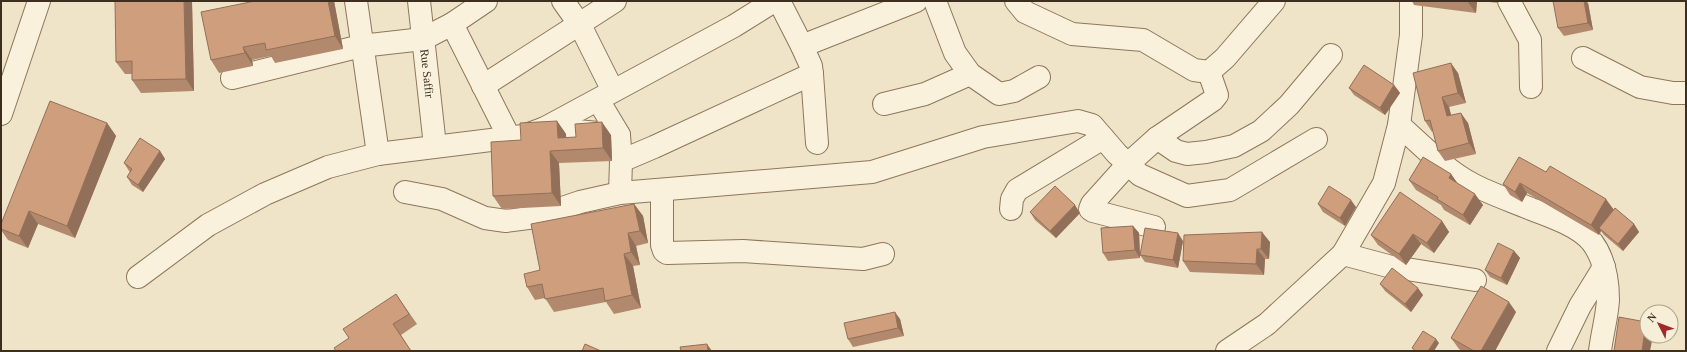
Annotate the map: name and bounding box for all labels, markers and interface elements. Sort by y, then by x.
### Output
street label: Rue Saffir [417,48,437,99]
north arrow [1639,304,1679,344]
text: N [1644,310,1659,324]

